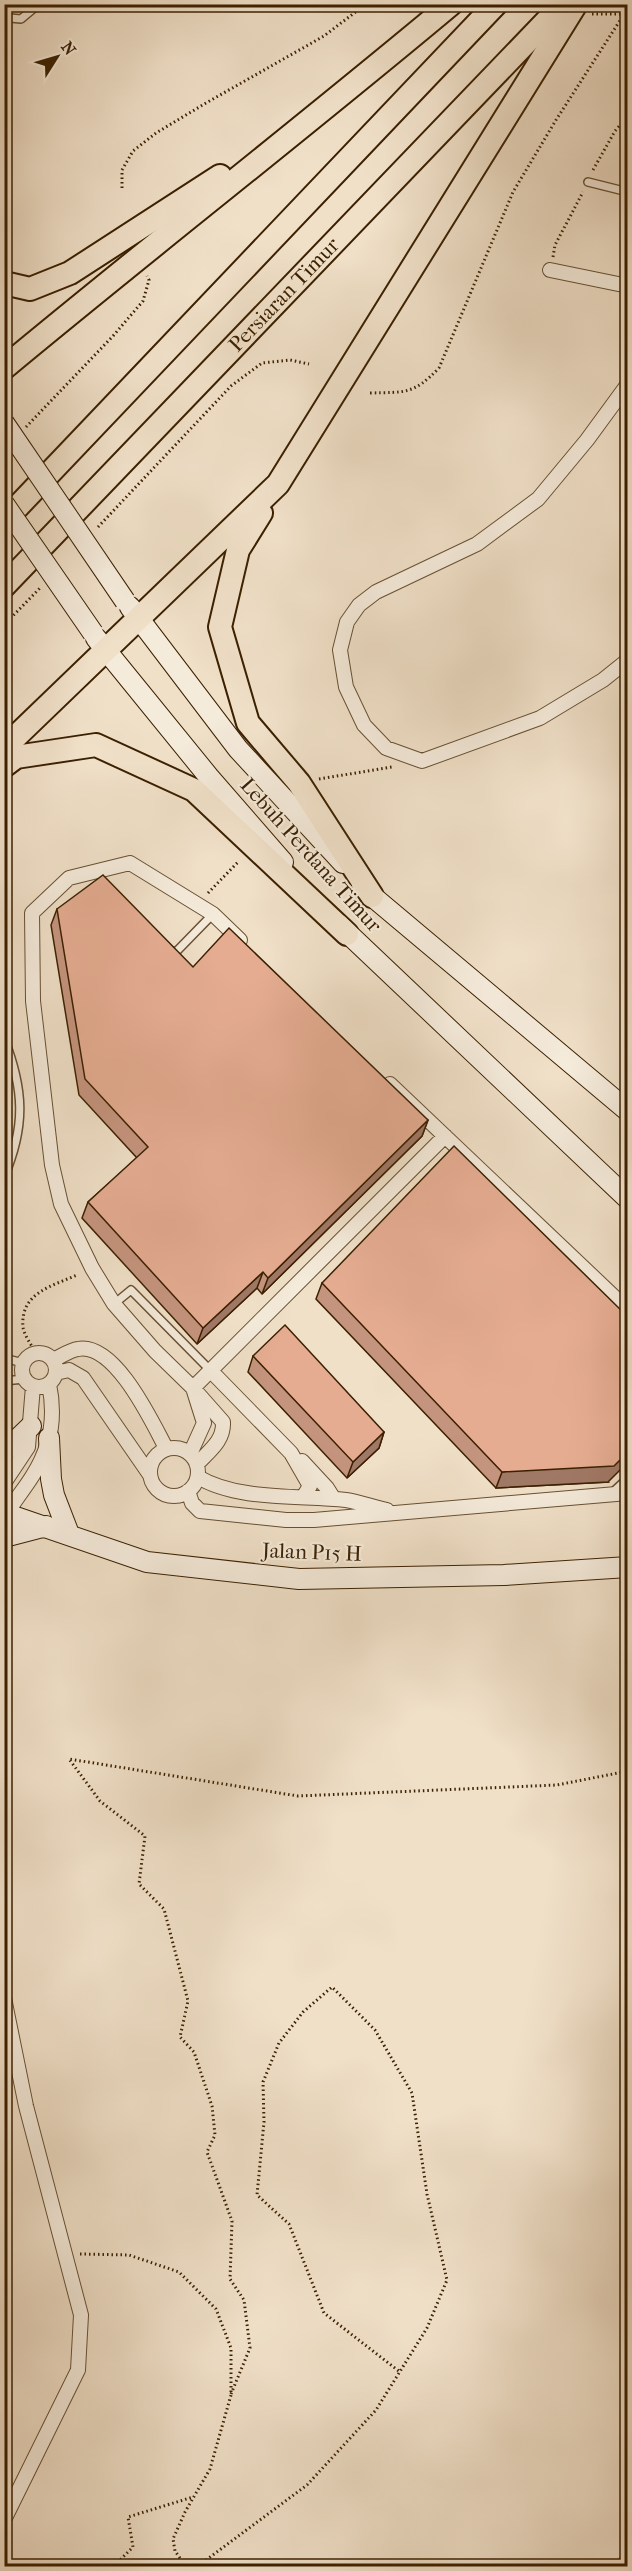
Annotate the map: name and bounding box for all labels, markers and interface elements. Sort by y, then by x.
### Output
north arrow [27,27,87,87]
text: N [57,38,80,60]
street label: Persiaran Timur [224,233,344,357]
street label: Lebuh Perdana Timur [235,773,387,937]
street label: Jalan P15 H [260,1538,363,1566]

